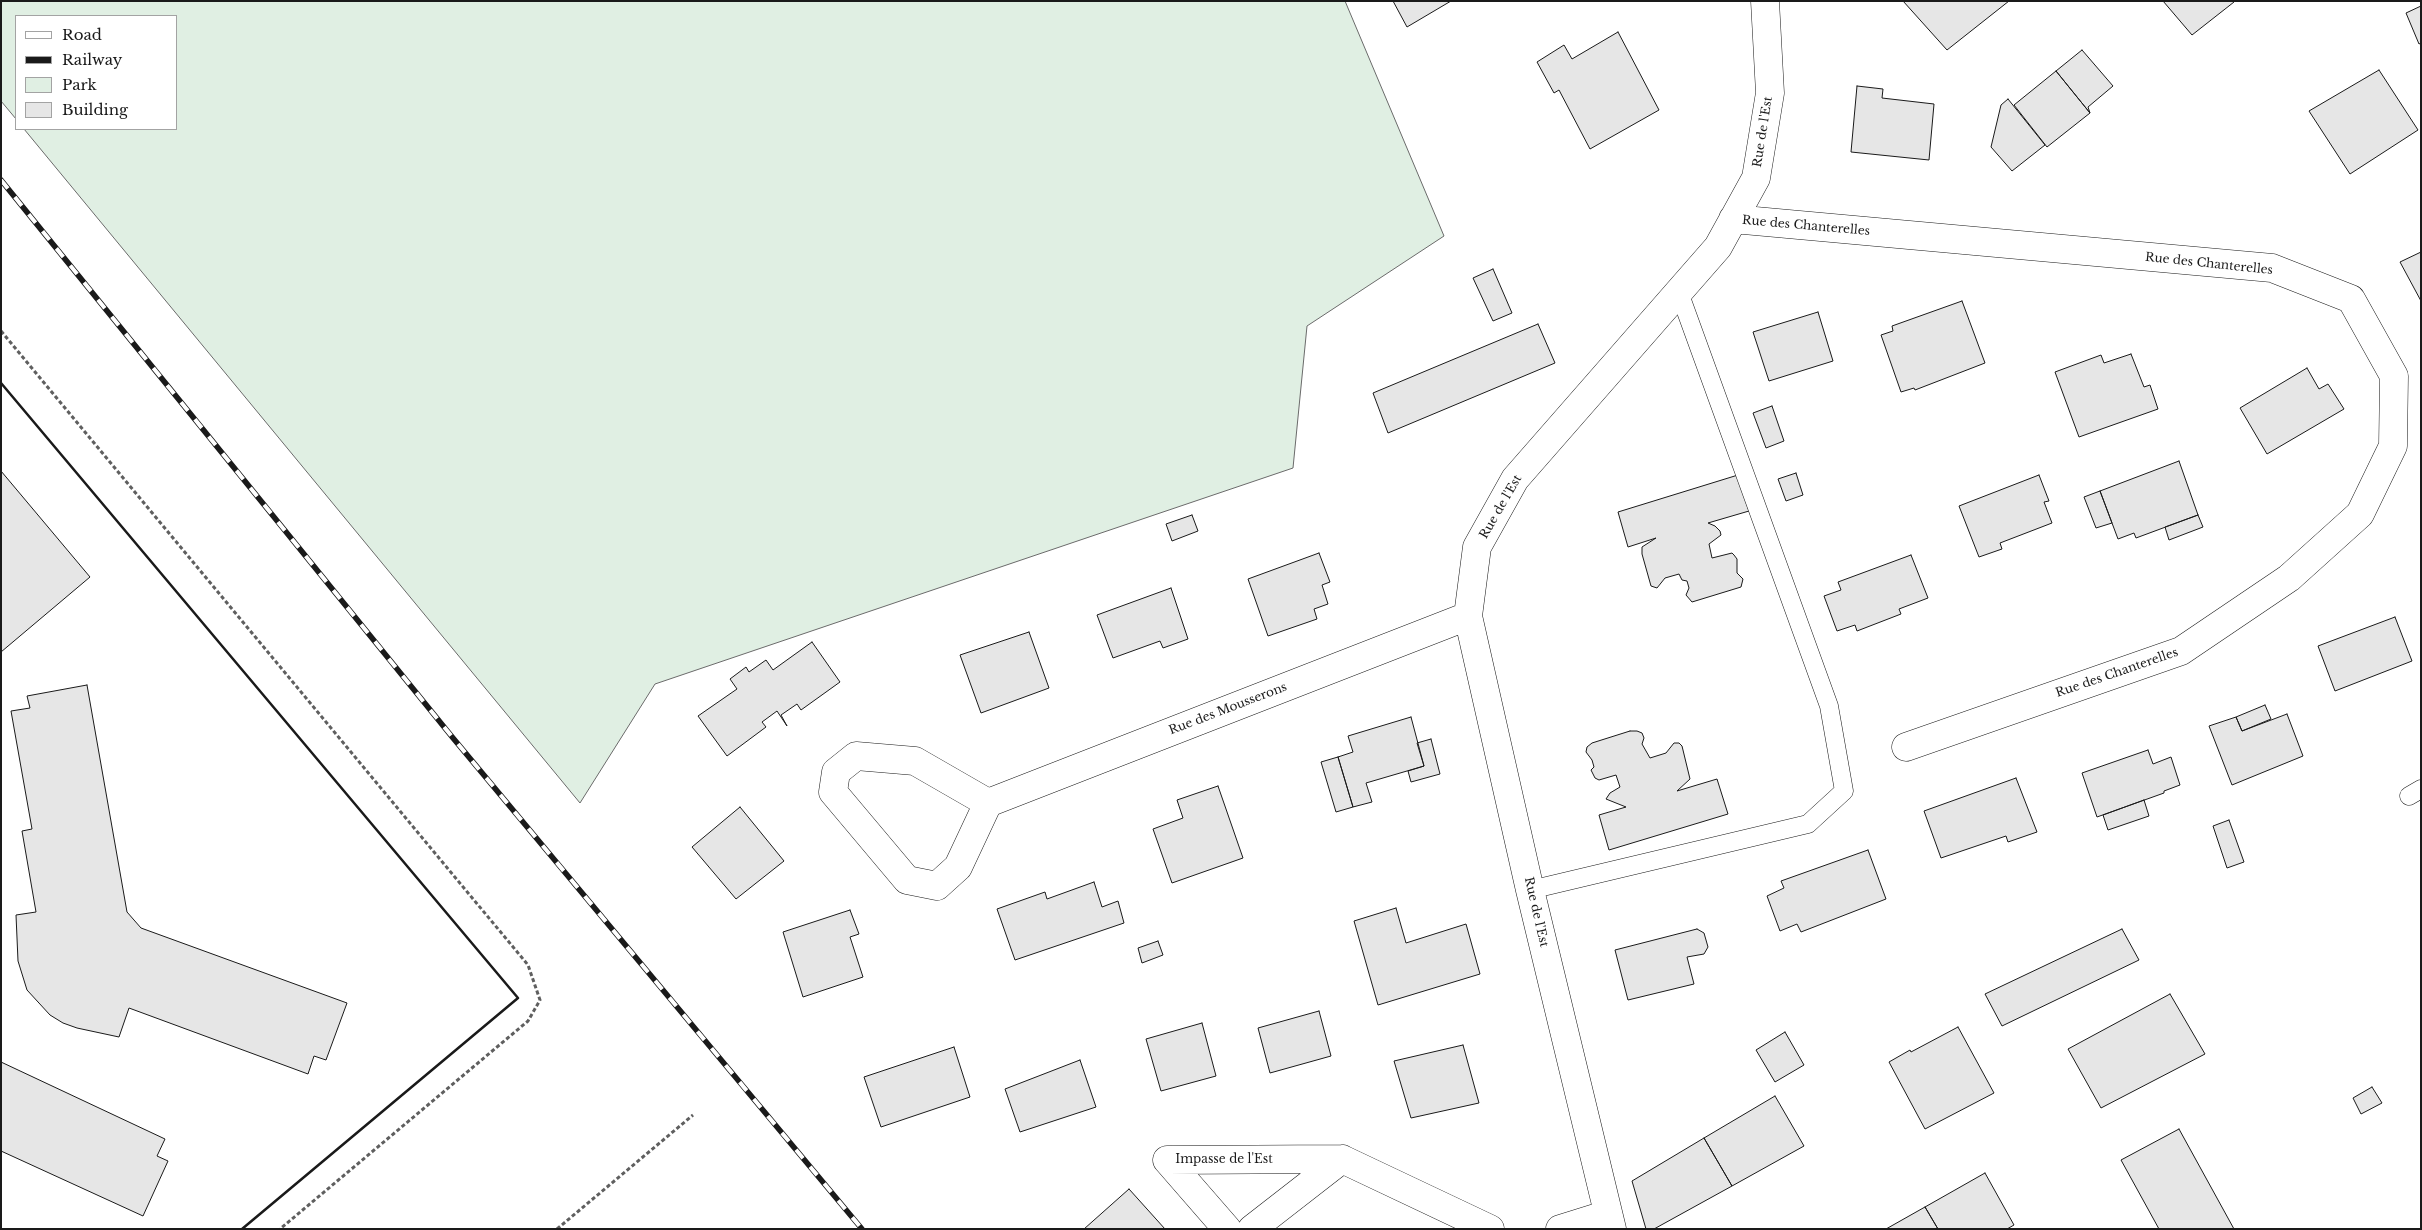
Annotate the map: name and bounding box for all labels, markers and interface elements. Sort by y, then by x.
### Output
legend [15,15,178,130]
text: Road [62,25,102,44]
text: Railway [62,50,122,69]
text: Park [62,75,97,94]
street label: Rue de l'Est [1750,96,1776,168]
text: Building [62,100,128,119]
street label: Rue des Chanterelles [1741,213,1871,239]
street label: Rue des Chanterelles [2144,250,2274,278]
street label: Rue de l'Est [1477,472,1525,542]
street label: Rue des Chanterelles [2054,645,2180,701]
street label: Rue des Mousserons [1167,680,1289,738]
street label: Rue de l'Est [1521,876,1551,948]
street label: Impasse de l'Est [1175,1153,1273,1167]

